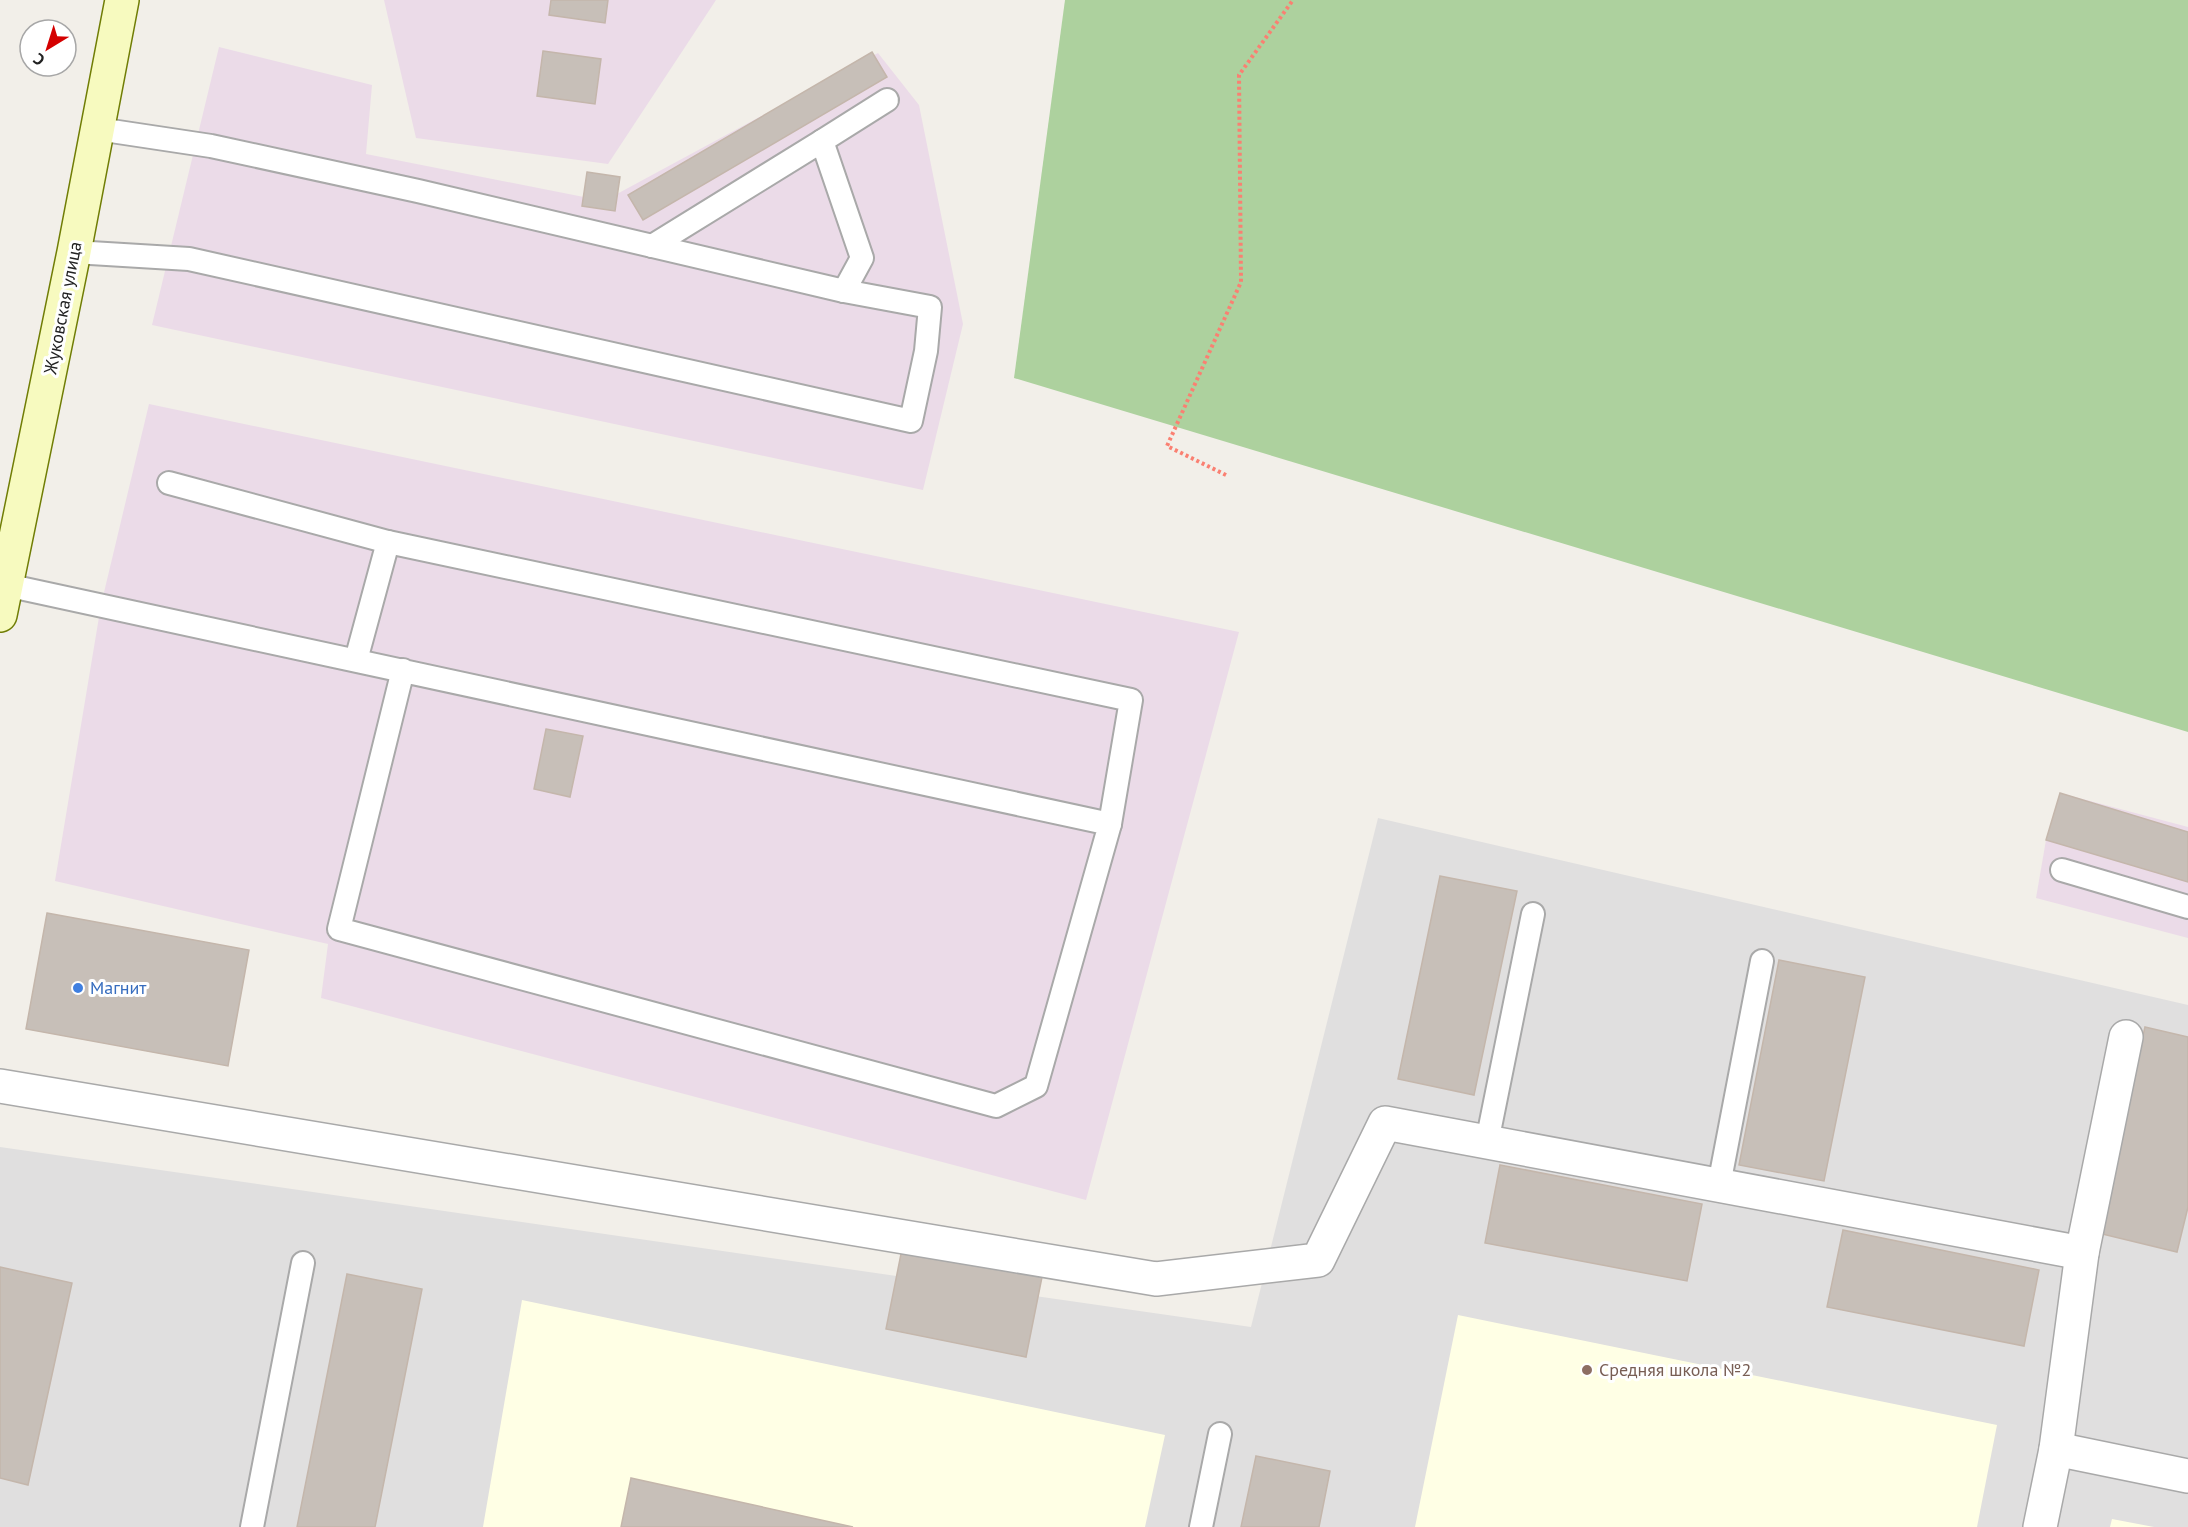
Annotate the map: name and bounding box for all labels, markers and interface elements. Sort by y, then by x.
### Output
north arrow [18,18,78,78]
text: С [29,49,48,70]
street label: Жуковская улица [38,240,87,377]
place label: Магнит [90,976,147,999]
marker: Магнит [71,981,85,995]
place label: Средняя школа №2 [1599,1358,1751,1381]
marker: Средняя школа №2 [1580,1363,1594,1377]

